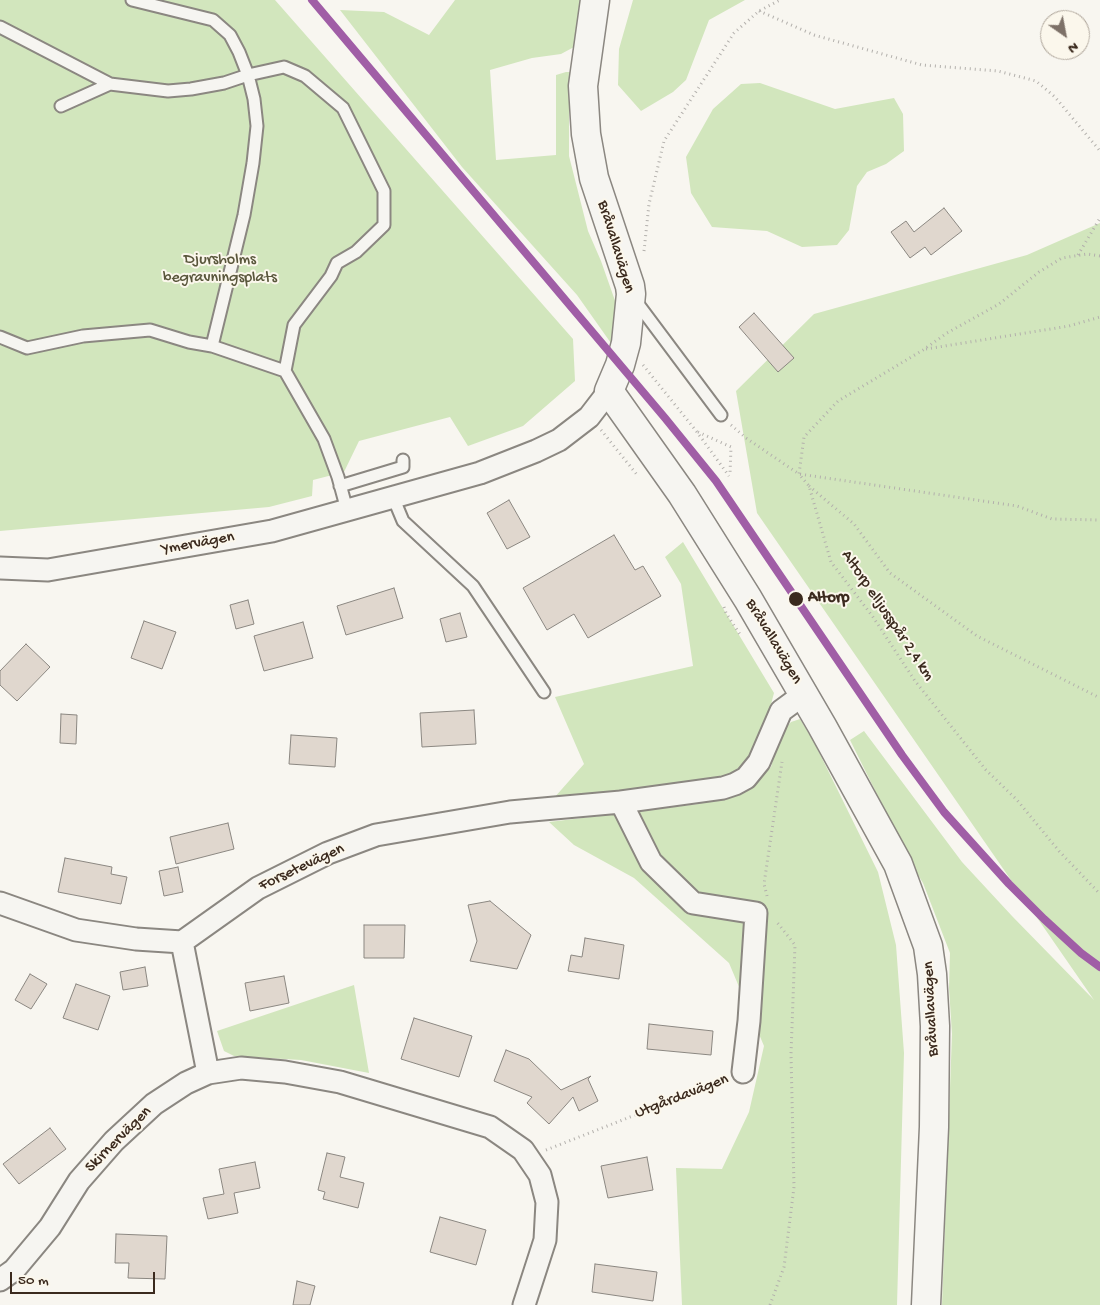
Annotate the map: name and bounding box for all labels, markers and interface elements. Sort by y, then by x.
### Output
north arrow [1040,10,1090,60]
text: N [1064,38,1081,57]
street label: Bråvallavägen [592,199,638,295]
park label: Djursholms begravningsplats [163,251,277,289]
street label: Ymervägen [160,528,236,560]
street label: Altorp elljusspår 2,4 km [836,547,938,685]
place label: Altorp [808,589,849,609]
marker: Altorp [787,590,805,608]
street label: Bråvallavägen [740,596,806,688]
street label: Forsetevägen [256,840,348,896]
street label: Bråvallavägen [920,961,944,1057]
street label: Utgårdavägen [633,1070,731,1124]
street label: Skirnervägen [82,1103,156,1177]
scale bar [12,1262,158,1294]
text: 50 m [18,1272,49,1290]

